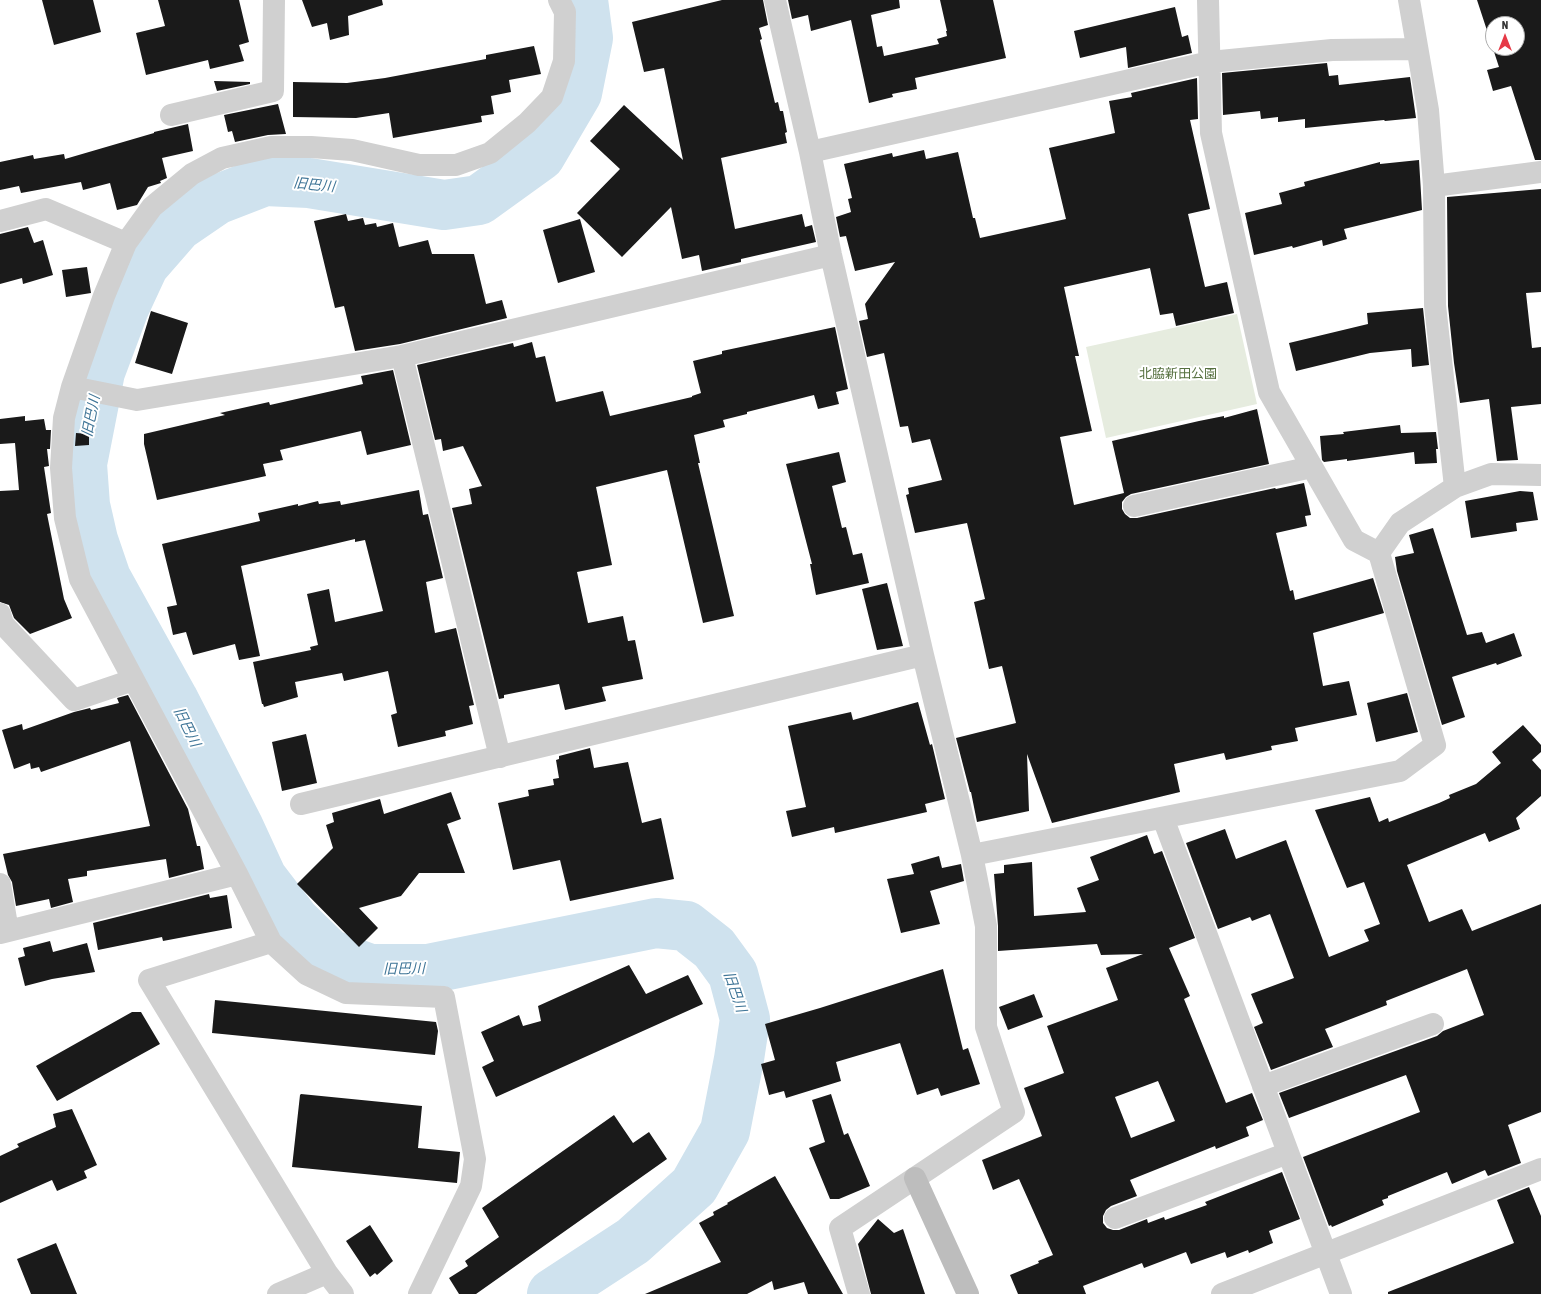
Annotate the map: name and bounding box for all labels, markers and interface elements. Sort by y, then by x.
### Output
north arrow [1485,16,1525,56]
text: N [1502,19,1508,31]
water label: 旧巴川 [292,174,336,196]
park label: 北脇新田公園 [1139,366,1217,382]
water label: 旧巴川 [79,394,103,438]
water label: 旧巴川 [170,704,204,750]
water label: 旧巴川 [383,960,425,978]
water label: 旧巴川 [720,969,750,1015]

